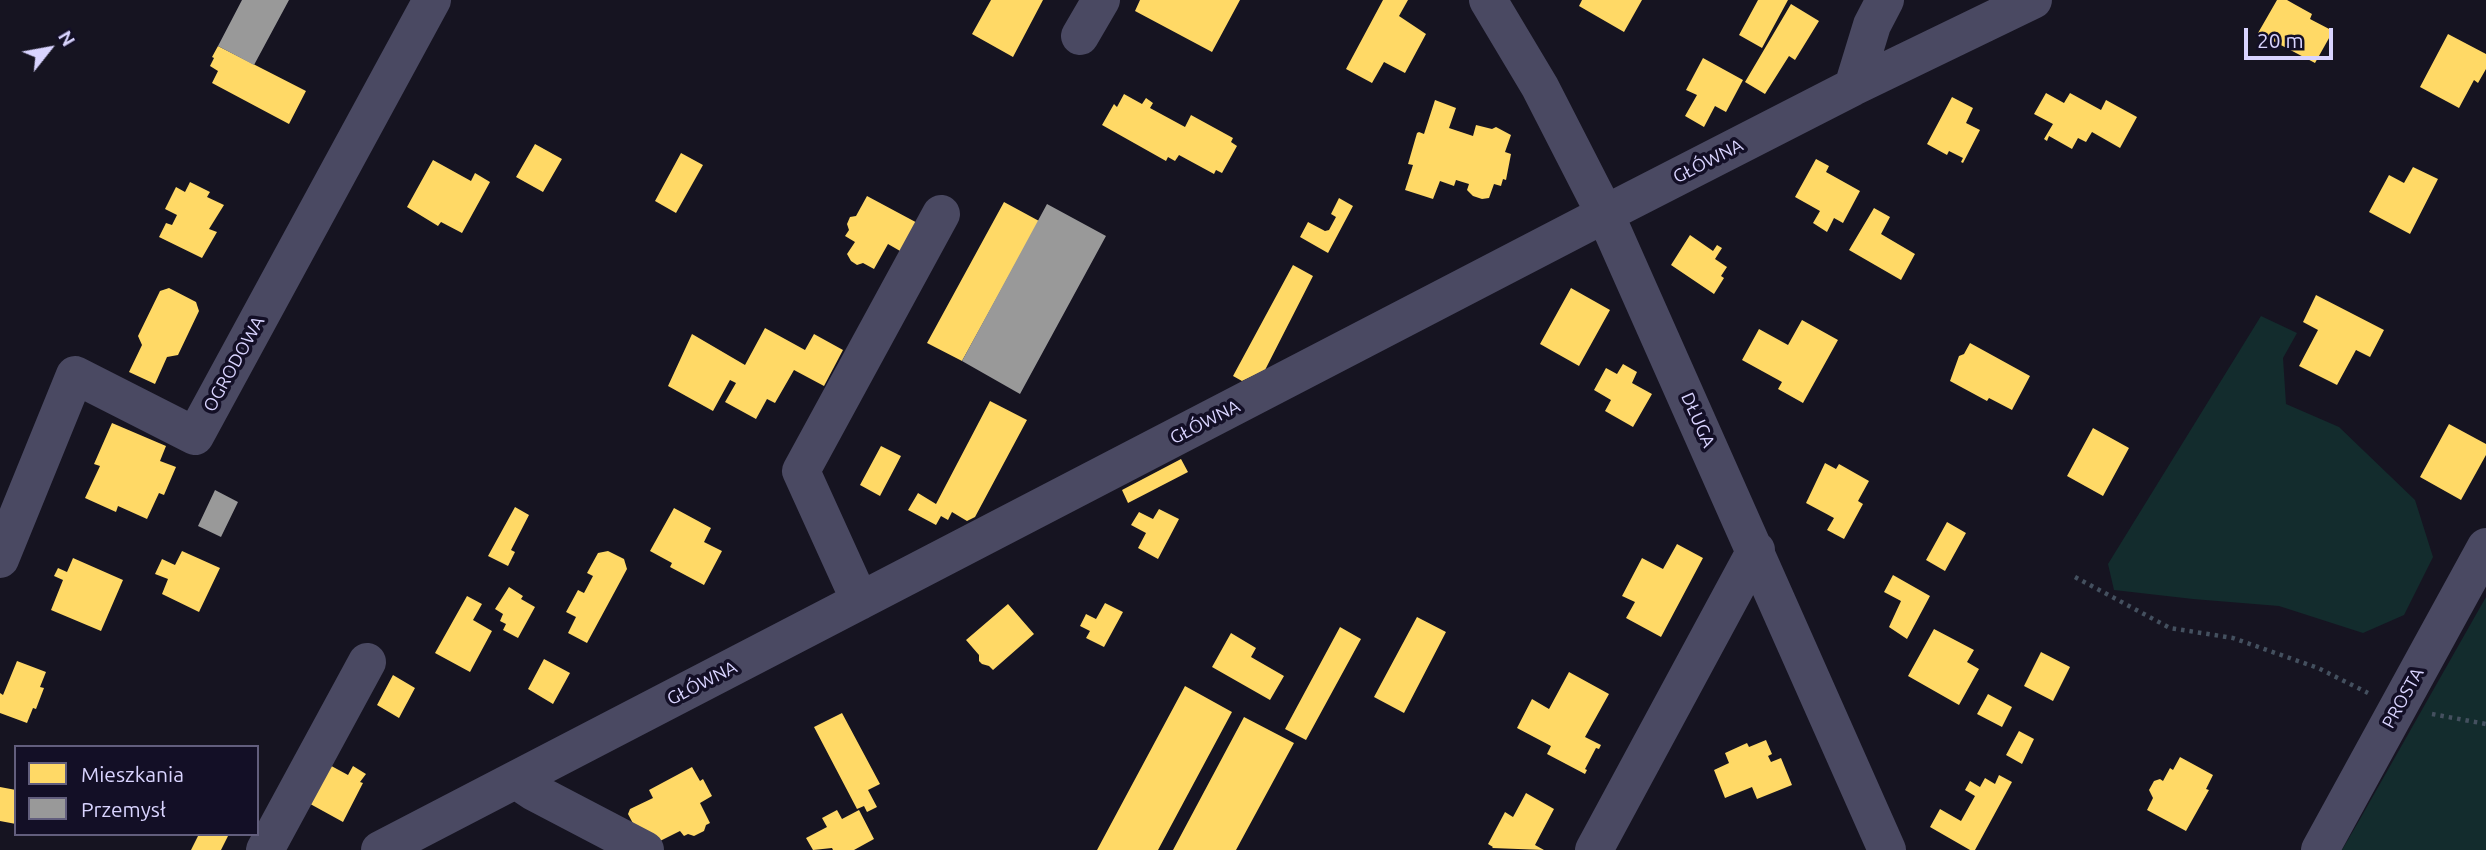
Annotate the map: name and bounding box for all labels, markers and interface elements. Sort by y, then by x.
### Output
north arrow [14,14,84,84]
scale bar [2248,14,2337,58]
text: N [54,26,80,50]
text: 20 m [2257,28,2304,52]
street label: GŁÓWNA [1669,134,1747,188]
street label: OGRODOWA [199,312,269,416]
street label: DŁUGA [1676,389,1720,451]
street label: GŁÓWNA [1166,395,1244,449]
street label: GŁÓWNA [663,656,741,710]
street label: PROSTA [2378,664,2428,732]
legend [14,745,259,836]
text: Mieszkania [81,762,184,786]
text: Przemysł [81,797,166,821]

